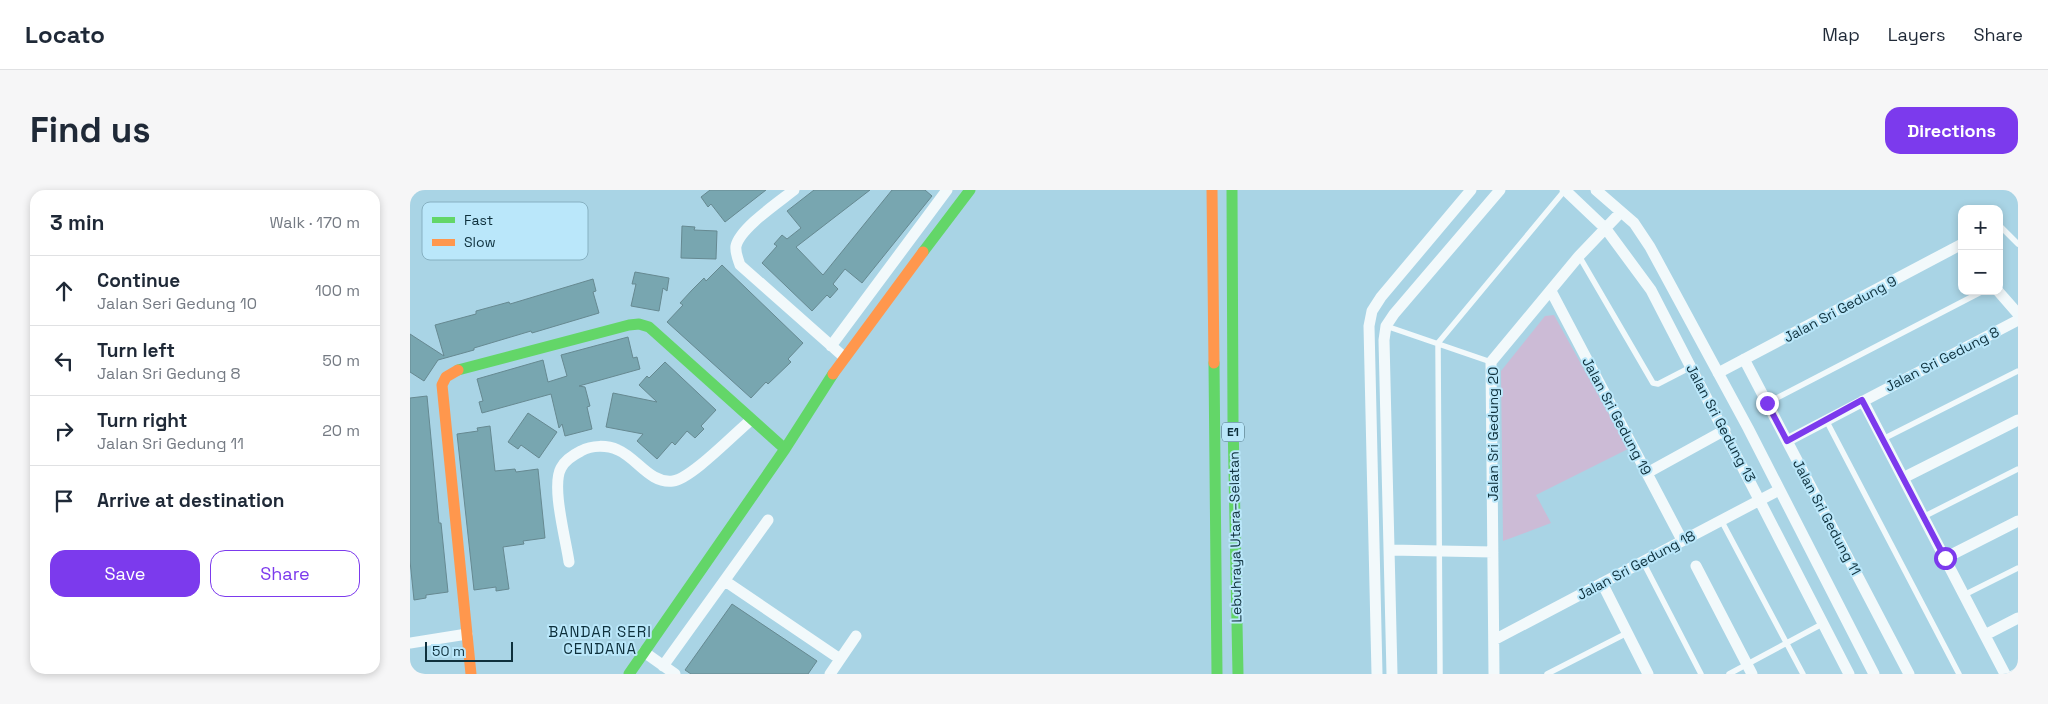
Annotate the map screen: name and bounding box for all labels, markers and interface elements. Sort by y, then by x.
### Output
text: Locato [25,19,105,50]
text: Map [1822,23,1860,46]
text: Layers [1888,23,1945,46]
text: Share [1973,23,2023,46]
button: Directions [1885,107,2018,154]
text: Find us [30,108,151,152]
legend [422,202,588,260]
map controls [1958,205,2003,295]
button: + [1958,205,2003,250]
text: 3 min [50,209,105,236]
text: Fast [464,211,493,229]
text: Walk · 170 m [270,212,360,233]
text: Slow [464,233,496,251]
button: − [1958,250,2003,295]
text: Continue [97,268,180,293]
street label: Jalan Sri Gedung 9 [1780,272,1900,346]
icon: ahead [50,277,78,305]
text: 100 m [315,280,360,301]
text: Jalan Seri Gedung 10 [97,293,257,314]
street label: Jalan Sri Gedung 8 [1882,322,2002,396]
text: Turn left [97,338,175,363]
icon: left [50,347,78,375]
text: 50 m [322,350,360,371]
street label: Jalan Sri Gedung 19 [1578,354,1656,478]
street label: Jalan Sri Gedung 13 [1682,361,1760,485]
text: Jalan Sri Gedung 8 [97,363,241,384]
street label: Jalan Sri Gedung 20 [1484,367,1502,501]
route end [1756,392,1779,415]
text: Turn right [97,408,187,433]
icon: right [50,417,78,445]
text: 20 m [322,420,360,441]
road number: E1 [1222,422,1244,442]
text: Jalan Sri Gedung 11 [97,433,244,454]
street label: Lebuhraya Utara–Selatan [1225,451,1245,623]
street label: Jalan Sri Gedung 11 [1789,456,1865,578]
icon: arrive [50,487,78,515]
text: Arrive at destination [97,488,285,513]
street label: Jalan Sri Gedung 18 [1574,526,1698,604]
route start [1934,547,1957,570]
button: Save [50,550,200,597]
button: Share [210,550,360,597]
district label: BANDAR SERI CENDANA [548,622,652,658]
scale bar [425,639,512,662]
text: 50 m [432,642,465,660]

